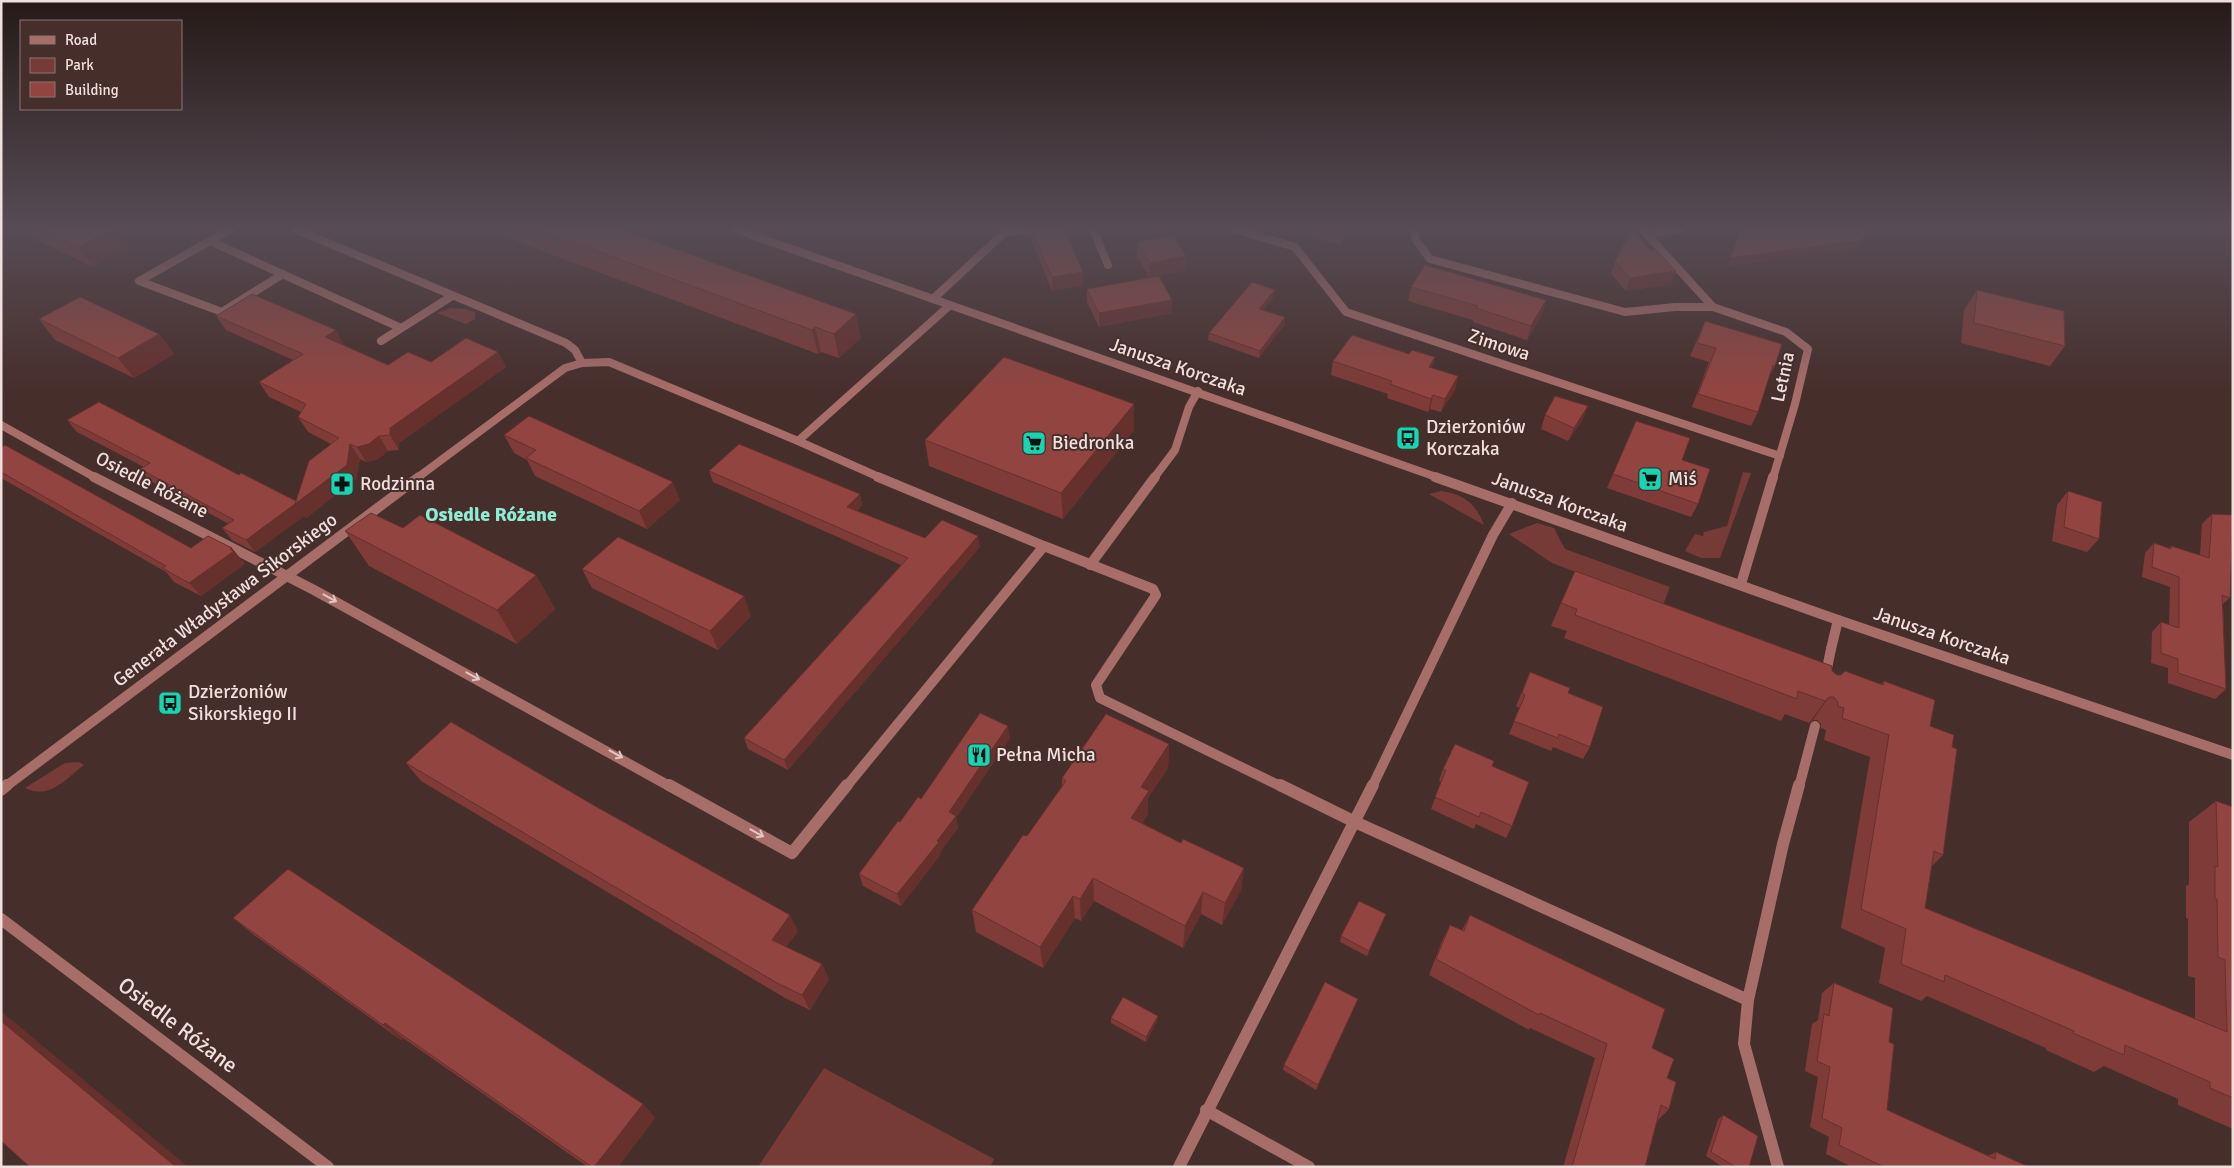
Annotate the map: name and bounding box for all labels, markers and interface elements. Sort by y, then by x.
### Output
legend [20,20,182,110]
text: Road [65,31,97,49]
text: Park [65,56,94,74]
text: Building [65,81,119,99]
street label: Zimowa [1465,324,1533,366]
street label: Janusza Korczaka [1107,332,1249,402]
street label: Letnia [1766,350,1800,404]
place label: Dzierżoniów Korczaka [1426,415,1526,461]
bus stop icon: Dzierżoniów Korczaka [1395,425,1421,451]
supermarket icon: Biedronka [1021,430,1047,456]
place label: Biedronka [1052,431,1134,455]
street label: Osiedle Różane [92,446,212,524]
street label: Janusza Korczaka [1489,466,1631,538]
supermarket icon: Miś [1637,466,1663,492]
place label: Miś [1668,467,1697,491]
pharmacy icon: Rodzinna [329,471,355,497]
place label: Rodzinna [360,472,435,496]
district label: Osiedle Różane [425,502,557,527]
street label: Generała Władysława Sikorskiego [108,508,342,692]
one-way arrow [322,594,337,604]
street label: Janusza Korczaka [1871,601,2013,671]
one-way arrow [465,671,480,681]
place label: Dzierżoniów Sikorskiego II [188,680,297,726]
bus stop icon: Dzierżoniów Sikorskiego II [157,690,183,716]
restaurant icon: Pełna Micha [966,742,992,768]
place label: Pełna Micha [996,743,1096,767]
one-way arrow [608,749,623,759]
one-way arrow [750,828,765,838]
street label: Osiedle Różane [113,971,243,1079]

